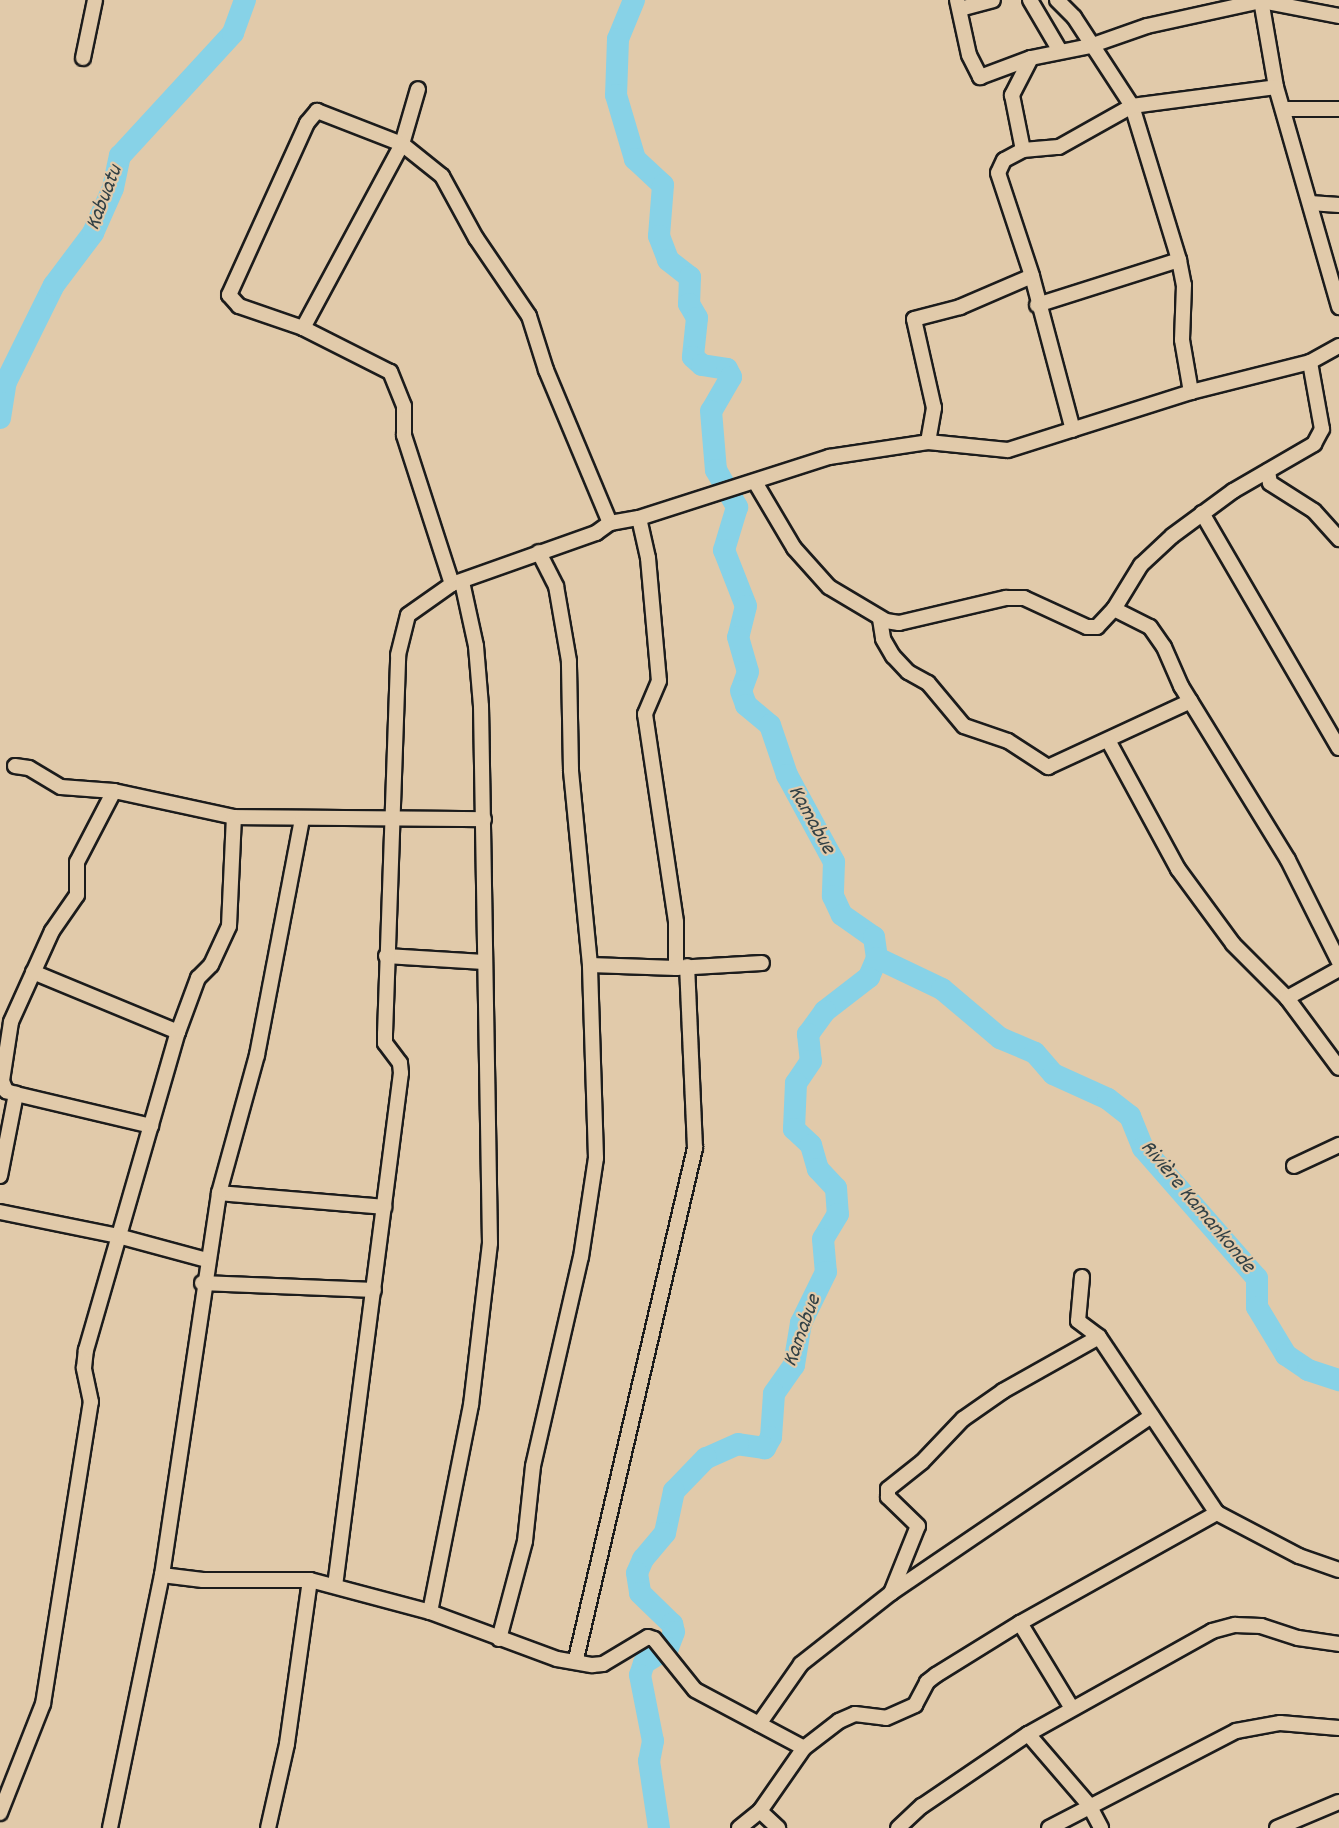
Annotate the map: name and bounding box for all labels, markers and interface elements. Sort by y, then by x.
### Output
water label: Kabuatu [81,162,129,234]
water label: Kamabue [781,781,841,859]
water label: Rivière Kamankonde [1134,1135,1260,1279]
water label: Kamabue [778,1291,828,1371]

